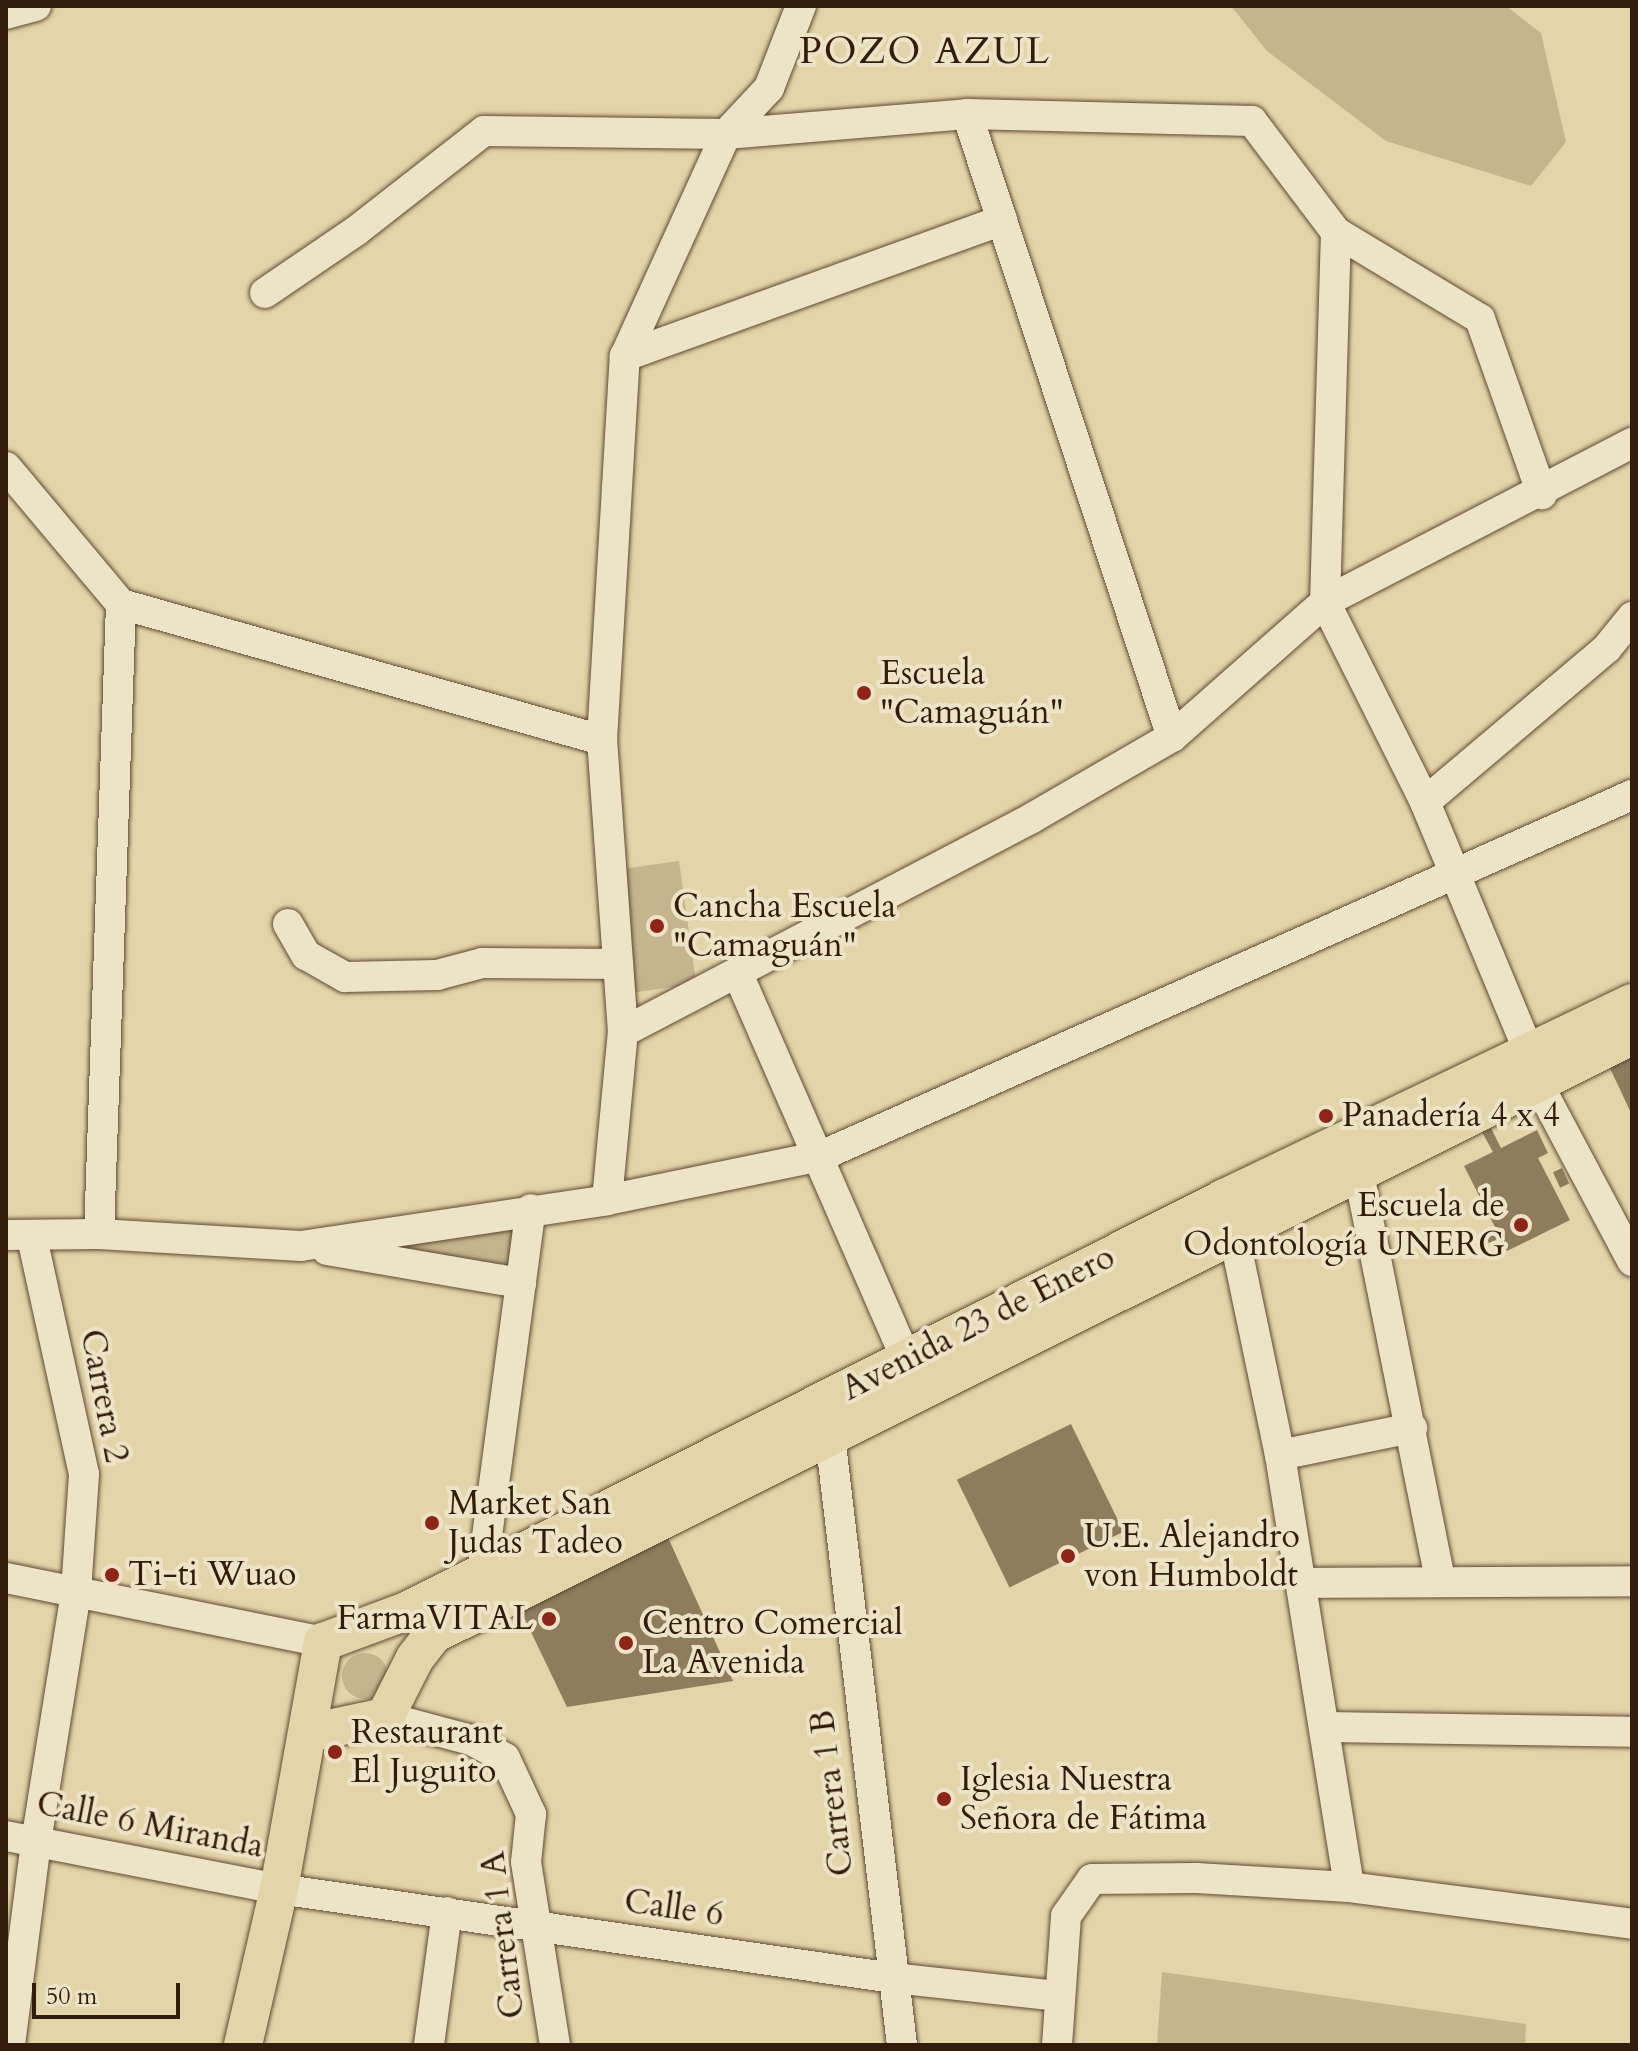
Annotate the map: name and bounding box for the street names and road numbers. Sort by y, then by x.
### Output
street label: Avenida 23 de Enero [835,1237,1121,1409]
street label: Carrera 2 [71,1326,137,1466]
street label: Carrera 1 B [802,1708,862,1878]
street label: Calle 6 Miranda [33,1783,267,1867]
street label: Carrera 1 A [473,1849,533,2021]
street label: Calle 6 [622,1881,726,1935]

